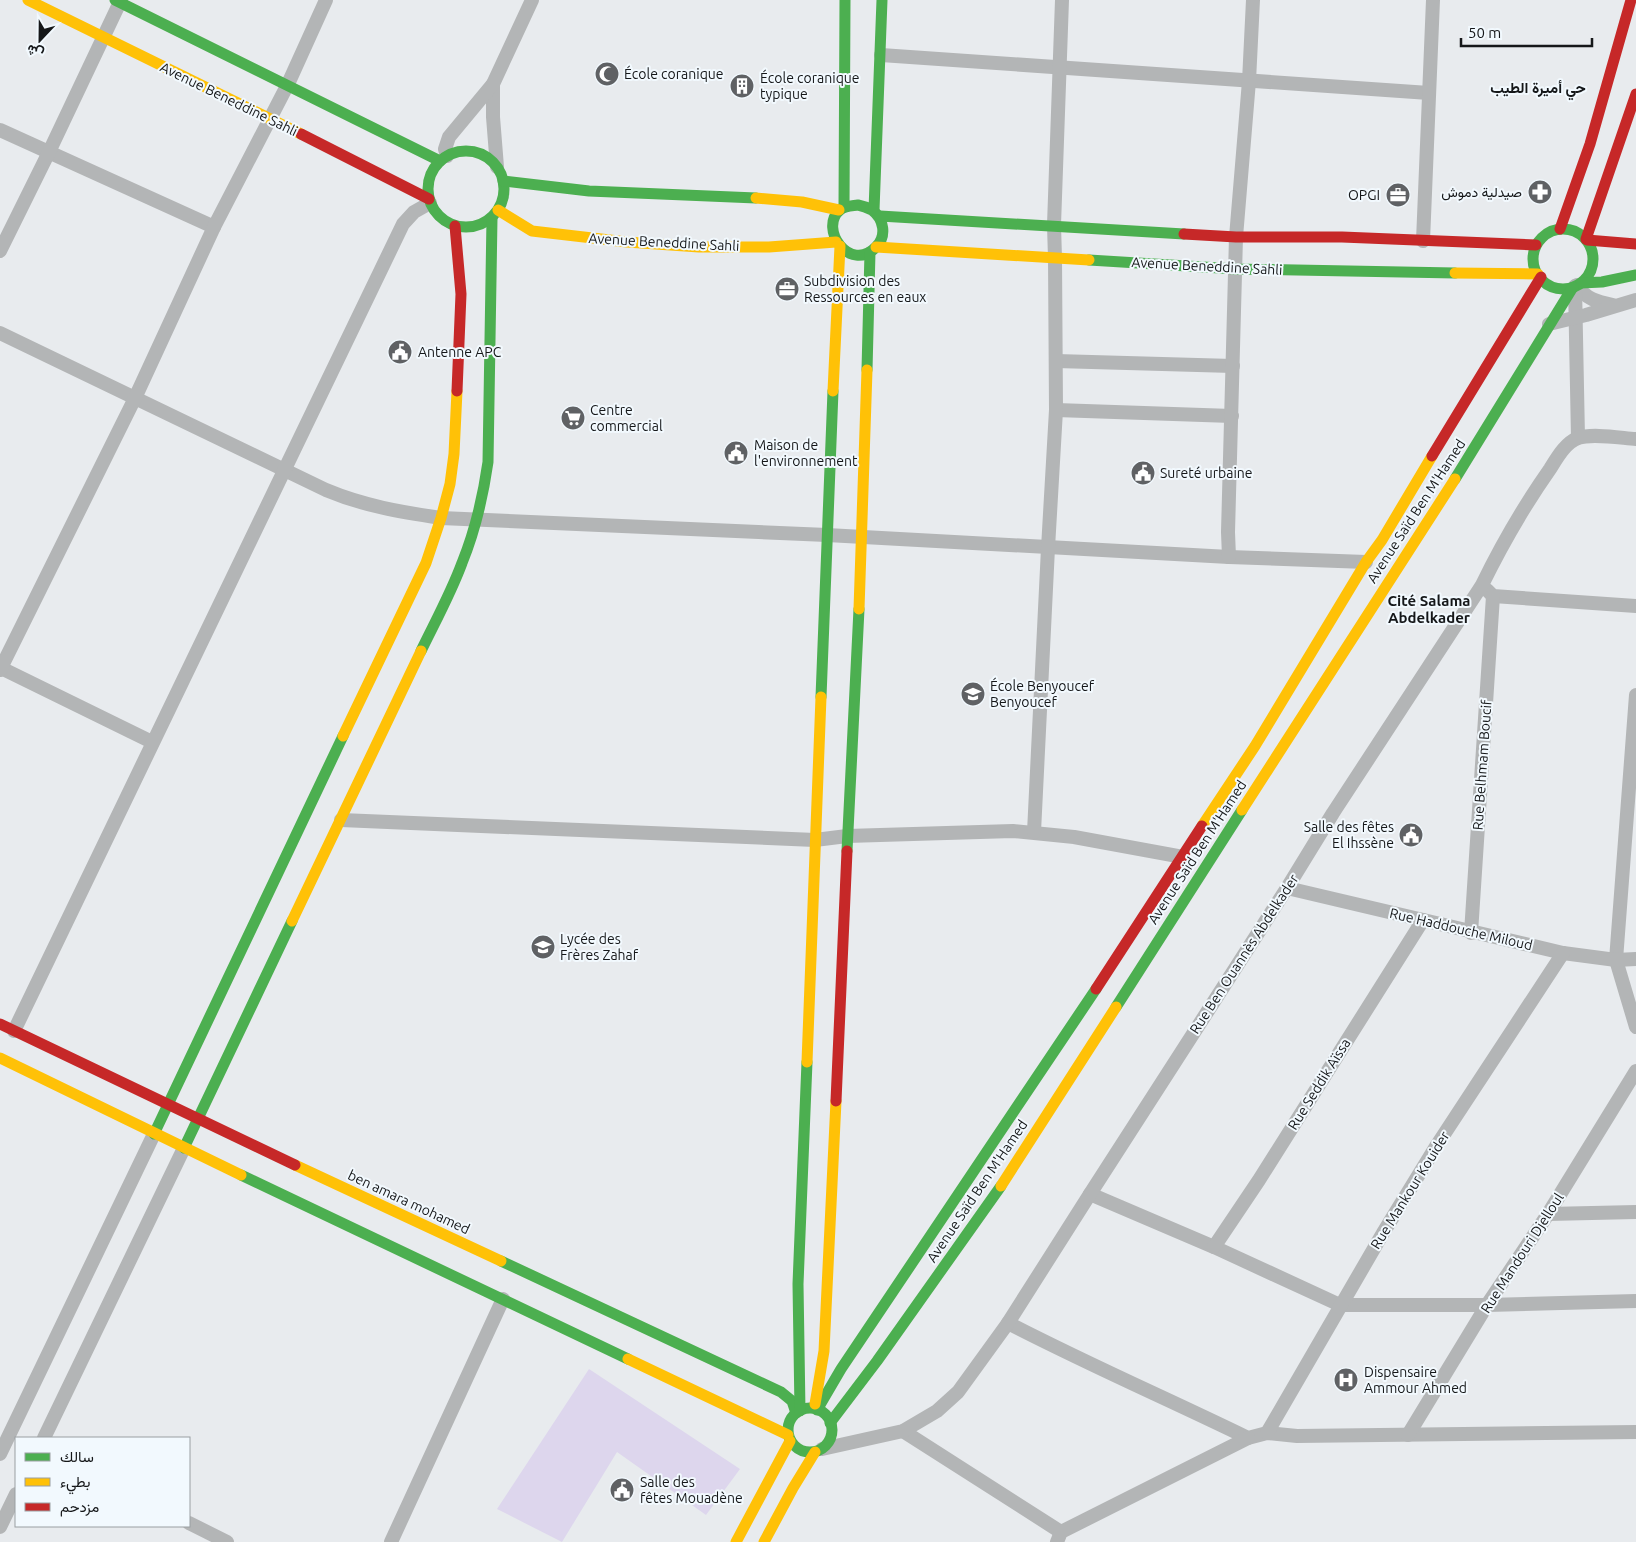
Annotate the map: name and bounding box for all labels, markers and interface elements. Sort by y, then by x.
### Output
north arrow [15,15,65,65]
scale bar [1461,15,1592,47]
text: 50 m [1468,24,1501,41]
text: ش [24,40,46,63]
street label: Avenue Beneddine Sahli [158,59,300,139]
mosque icon: École coranique [594,61,620,87]
place label: École coranique [624,65,724,82]
place label: École coranique typique [760,69,860,102]
building icon: École coranique typique [729,73,755,99]
district label: حي أميرة الطيب [1490,79,1586,101]
pharmacy icon: صيدلية دموش [1527,179,1553,205]
office icon: OPGI [1385,182,1411,208]
place label: صيدلية دموش [1441,184,1522,201]
place label: OPGI [1348,187,1380,203]
street label: Avenue Beneddine Sahli [588,230,740,254]
street label: Avenue Beneddine Sahli [1131,254,1283,278]
place label: Subdivision des Ressources en eaux [804,273,926,305]
office icon: Subdivision des Ressources en eaux [774,276,800,302]
public building icon: Antenne APC [387,339,413,365]
place label: Antenne APC [418,344,502,360]
place label: Centre commercial [590,402,663,434]
supermarket icon: Centre commercial [560,405,586,431]
street label: Avenue Saïd Ben M'Hamed [1364,436,1468,586]
place label: Maison de l'environnement [754,437,858,469]
public building icon: Maison de l'environnement [723,440,749,466]
public building icon: Sureté urbaine [1130,460,1156,486]
place label: Sureté urbaine [1160,465,1253,481]
district label: Cité Salama Abdelkader [1388,592,1471,626]
place label: École Benyoucef Benyoucef [990,677,1095,710]
school or university icon: École Benyoucef Benyoucef [960,681,986,707]
street label: Rue Belhmam Boucif [1469,699,1495,831]
street label: Avenue Saïd Ben M'Hamed [1145,777,1249,927]
place label: Salle des fêtes El Ihssène [1304,819,1394,851]
public building icon: Salle des fêtes El Ihssène [1398,822,1424,848]
street label: Rue Ben Ouannès Abdelkader [1186,871,1302,1037]
street label: Rue Haddouche Miloud [1388,905,1534,953]
place label: Lycée des Frères Zahaf [560,931,639,963]
school or university icon: Lycée des Frères Zahaf [530,934,556,960]
street label: Rue Seddik Aïssa [1284,1035,1354,1133]
street label: Avenue Saïd Ben M'Hamed [923,1117,1031,1265]
street label: Rue Mankour Kouider [1367,1128,1453,1252]
street label: ben amara mohamed [345,1167,473,1237]
street label: Rue Mandouri Djelloul [1477,1190,1567,1316]
place label: Dispensaire Ammour Ahmed [1364,1364,1467,1396]
hospital icon: Dispensaire Ammour Ahmed [1333,1367,1359,1393]
legend [15,1437,190,1527]
text: سالك [60,1448,94,1465]
text: بطيء [60,1473,90,1495]
place label: Salle des fêtes Mouadène [640,1474,743,1506]
public building icon: Salle des fêtes Mouadène [609,1477,635,1503]
text: مزدحم [60,1498,99,1517]

